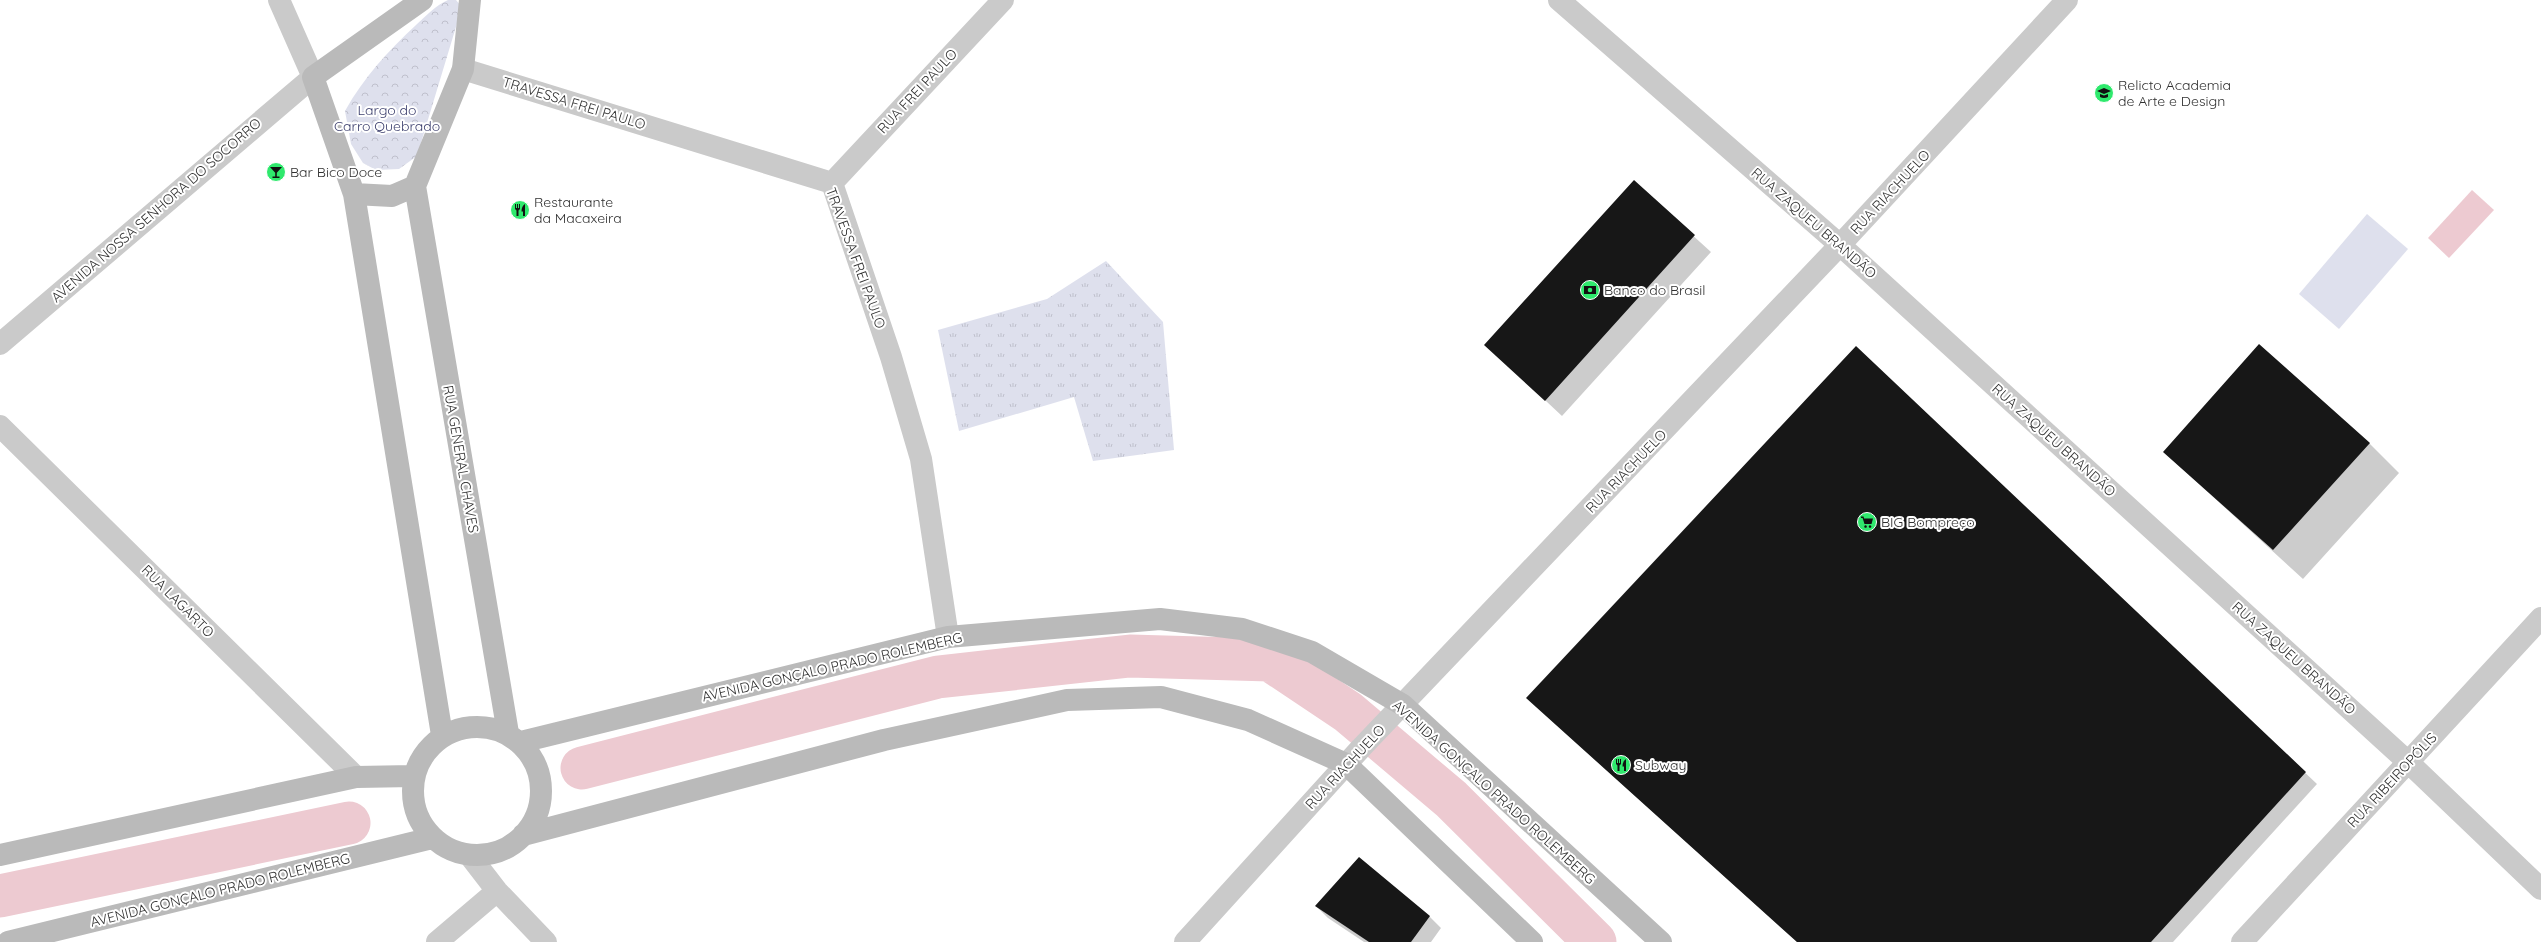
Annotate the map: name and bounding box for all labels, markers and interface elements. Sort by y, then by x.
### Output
street label: RUA FREI PAULO [873,45,961,137]
street label: TRAVESSA FREI PAULO [500,73,648,133]
place label: Relicto Academia de Arte e Design [2118,76,2231,110]
school or university icon: Relicto Academia de Arte e Design [2093,82,2115,104]
park label: Largo do Carro Quebrado [334,101,440,135]
street label: AVENIDA NOSSA SENHORA DO SOCORRO [47,114,265,306]
street label: RUA RIACHUELO [1846,146,1934,238]
bar icon: Bar Bico Doce [265,161,287,183]
place label: Bar Bico Doce [290,163,382,181]
street label: RUA ZAQUEU BRANDÃO [1748,164,1881,283]
street label: TRAVESSA FREI PAULO [822,185,890,331]
place label: Restaurante da Macaxeira [534,193,622,227]
restaurant icon: Restaurante da Macaxeira [509,199,531,221]
bank icon: Banco do Brasil [1579,279,1601,301]
place label: Banco do Brasil [1604,281,1706,299]
street label: RUA ZAQUEU BRANDÃO [1988,380,2120,500]
street label: RUA GENERAL CHAVES [439,384,483,534]
street label: RUA RIACHUELO [1582,425,1671,516]
supermarket icon: BIG Bompreço [1856,511,1878,533]
place label: BIG Bompreço [1881,513,1975,531]
street label: RUA LAGARTO [138,561,218,641]
street label: RUA ZAQUEU BRANDÃO [2228,598,2360,718]
street label: AVENIDA GONÇALO PRADO ROLEMBERG [700,628,964,706]
street label: AVENIDA GONÇALO PRADO ROLEMBERG [1389,696,1599,888]
street label: RUA RIACHUELO [1301,721,1389,813]
street label: RUA RIBEIROPÓLIS [2343,729,2441,831]
restaurant icon: Subway [1610,754,1632,776]
place label: Subway [1635,756,1686,774]
street label: AVENIDA GONÇALO PRADO ROLEMBERG [88,849,352,931]

